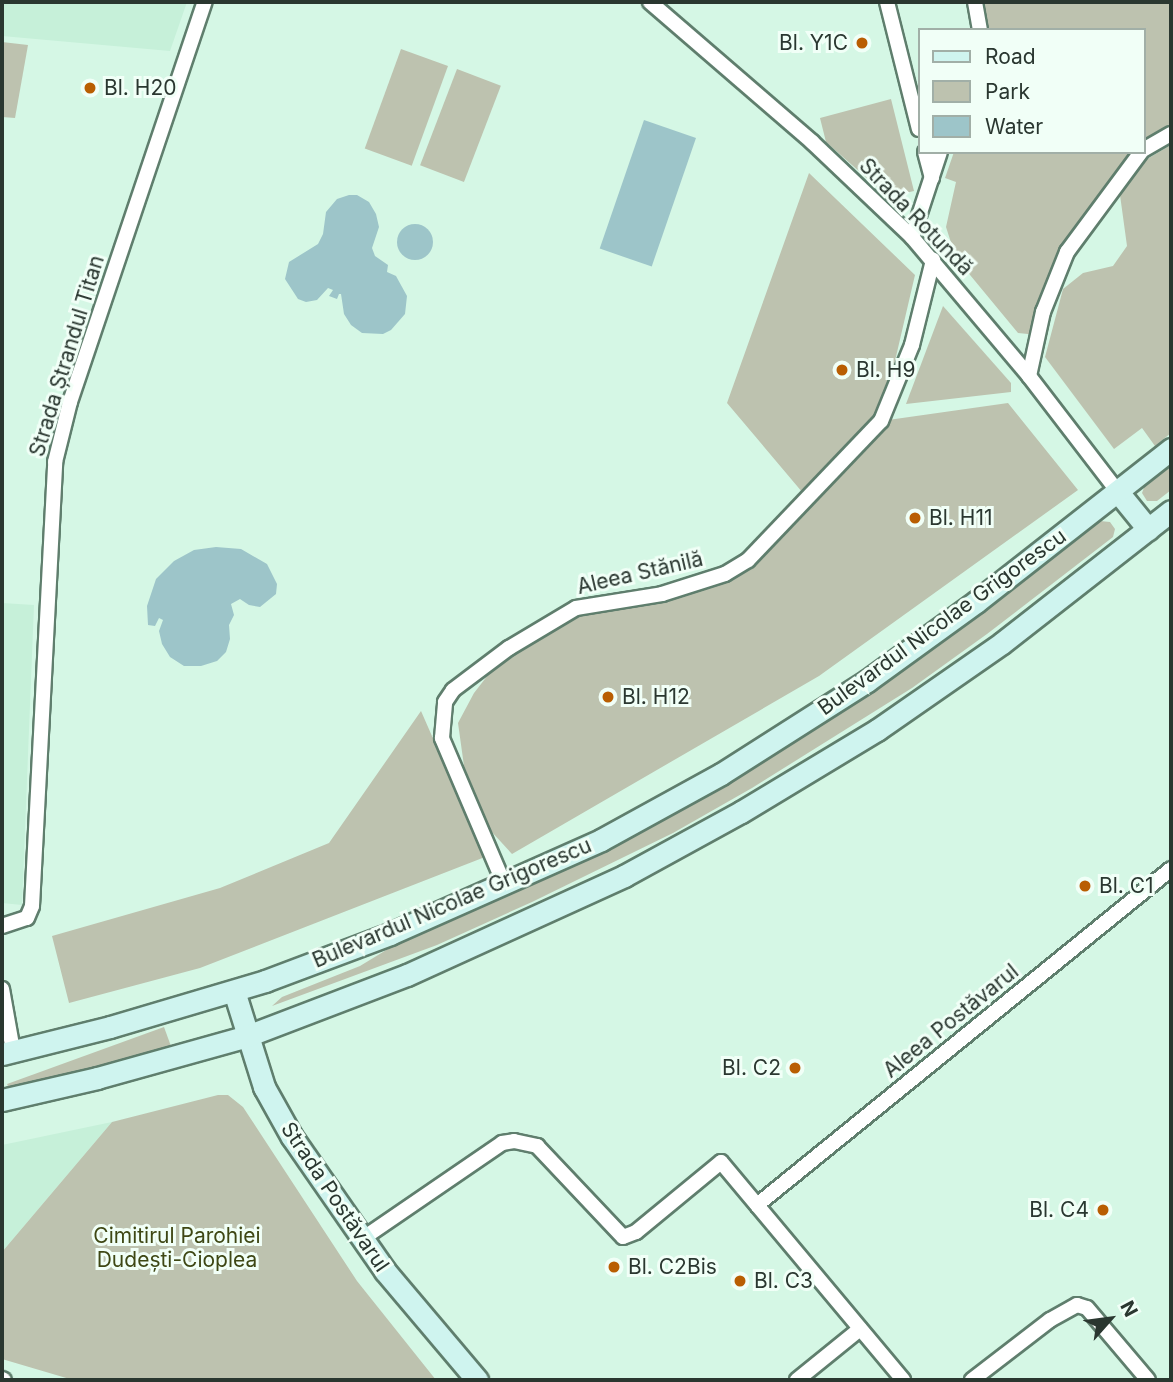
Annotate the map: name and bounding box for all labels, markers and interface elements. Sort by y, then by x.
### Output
legend [918,28,1145,154]
place label: Bl. Y1C [779,30,848,56]
marker: Bl. Y1C [854,35,870,51]
text: Road [985,44,1036,69]
place label: Bl. H20 [104,75,176,101]
text: Park [985,79,1030,104]
marker: Bl. H20 [82,80,98,96]
text: Water [985,114,1043,139]
street label: Strada Rotundă [854,153,978,281]
street label: Strada Ștrandul Titan [24,252,110,460]
place label: Bl. H9 [856,357,915,383]
marker: Bl. H9 [834,362,850,378]
place label: Bl. H11 [929,505,992,531]
marker: Bl. H11 [907,510,923,526]
street label: Bulevardul Nicolae Grigorescu [813,523,1071,721]
street label: Aleea Stănilă [575,546,705,600]
place label: Bl. H12 [622,684,690,710]
marker: Bl. H12 [600,689,616,705]
street label: Bulevardul Nicolae Grigorescu [309,833,595,973]
place label: Bl. C1 [1099,873,1154,899]
marker: Bl. C1 [1077,878,1093,894]
street label: Aleea Postăvarul [878,959,1024,1083]
place label: Bl. C2 [722,1055,781,1081]
marker: Bl. C2 [787,1060,803,1076]
street label: Strada Postăvarul [276,1117,394,1277]
place label: Bl. C4 [1029,1197,1089,1223]
marker: Bl. C4 [1095,1202,1111,1218]
park label: Cimitirul Parohiei Dudești-Cioplea [93,1223,261,1273]
place label: Bl. C2Bis [628,1254,717,1280]
marker: Bl. C2Bis [606,1259,622,1275]
place label: Bl. C3 [754,1268,813,1294]
marker: Bl. C3 [732,1273,748,1289]
north arrow [1075,1284,1145,1354]
text: N [1115,1297,1143,1321]

